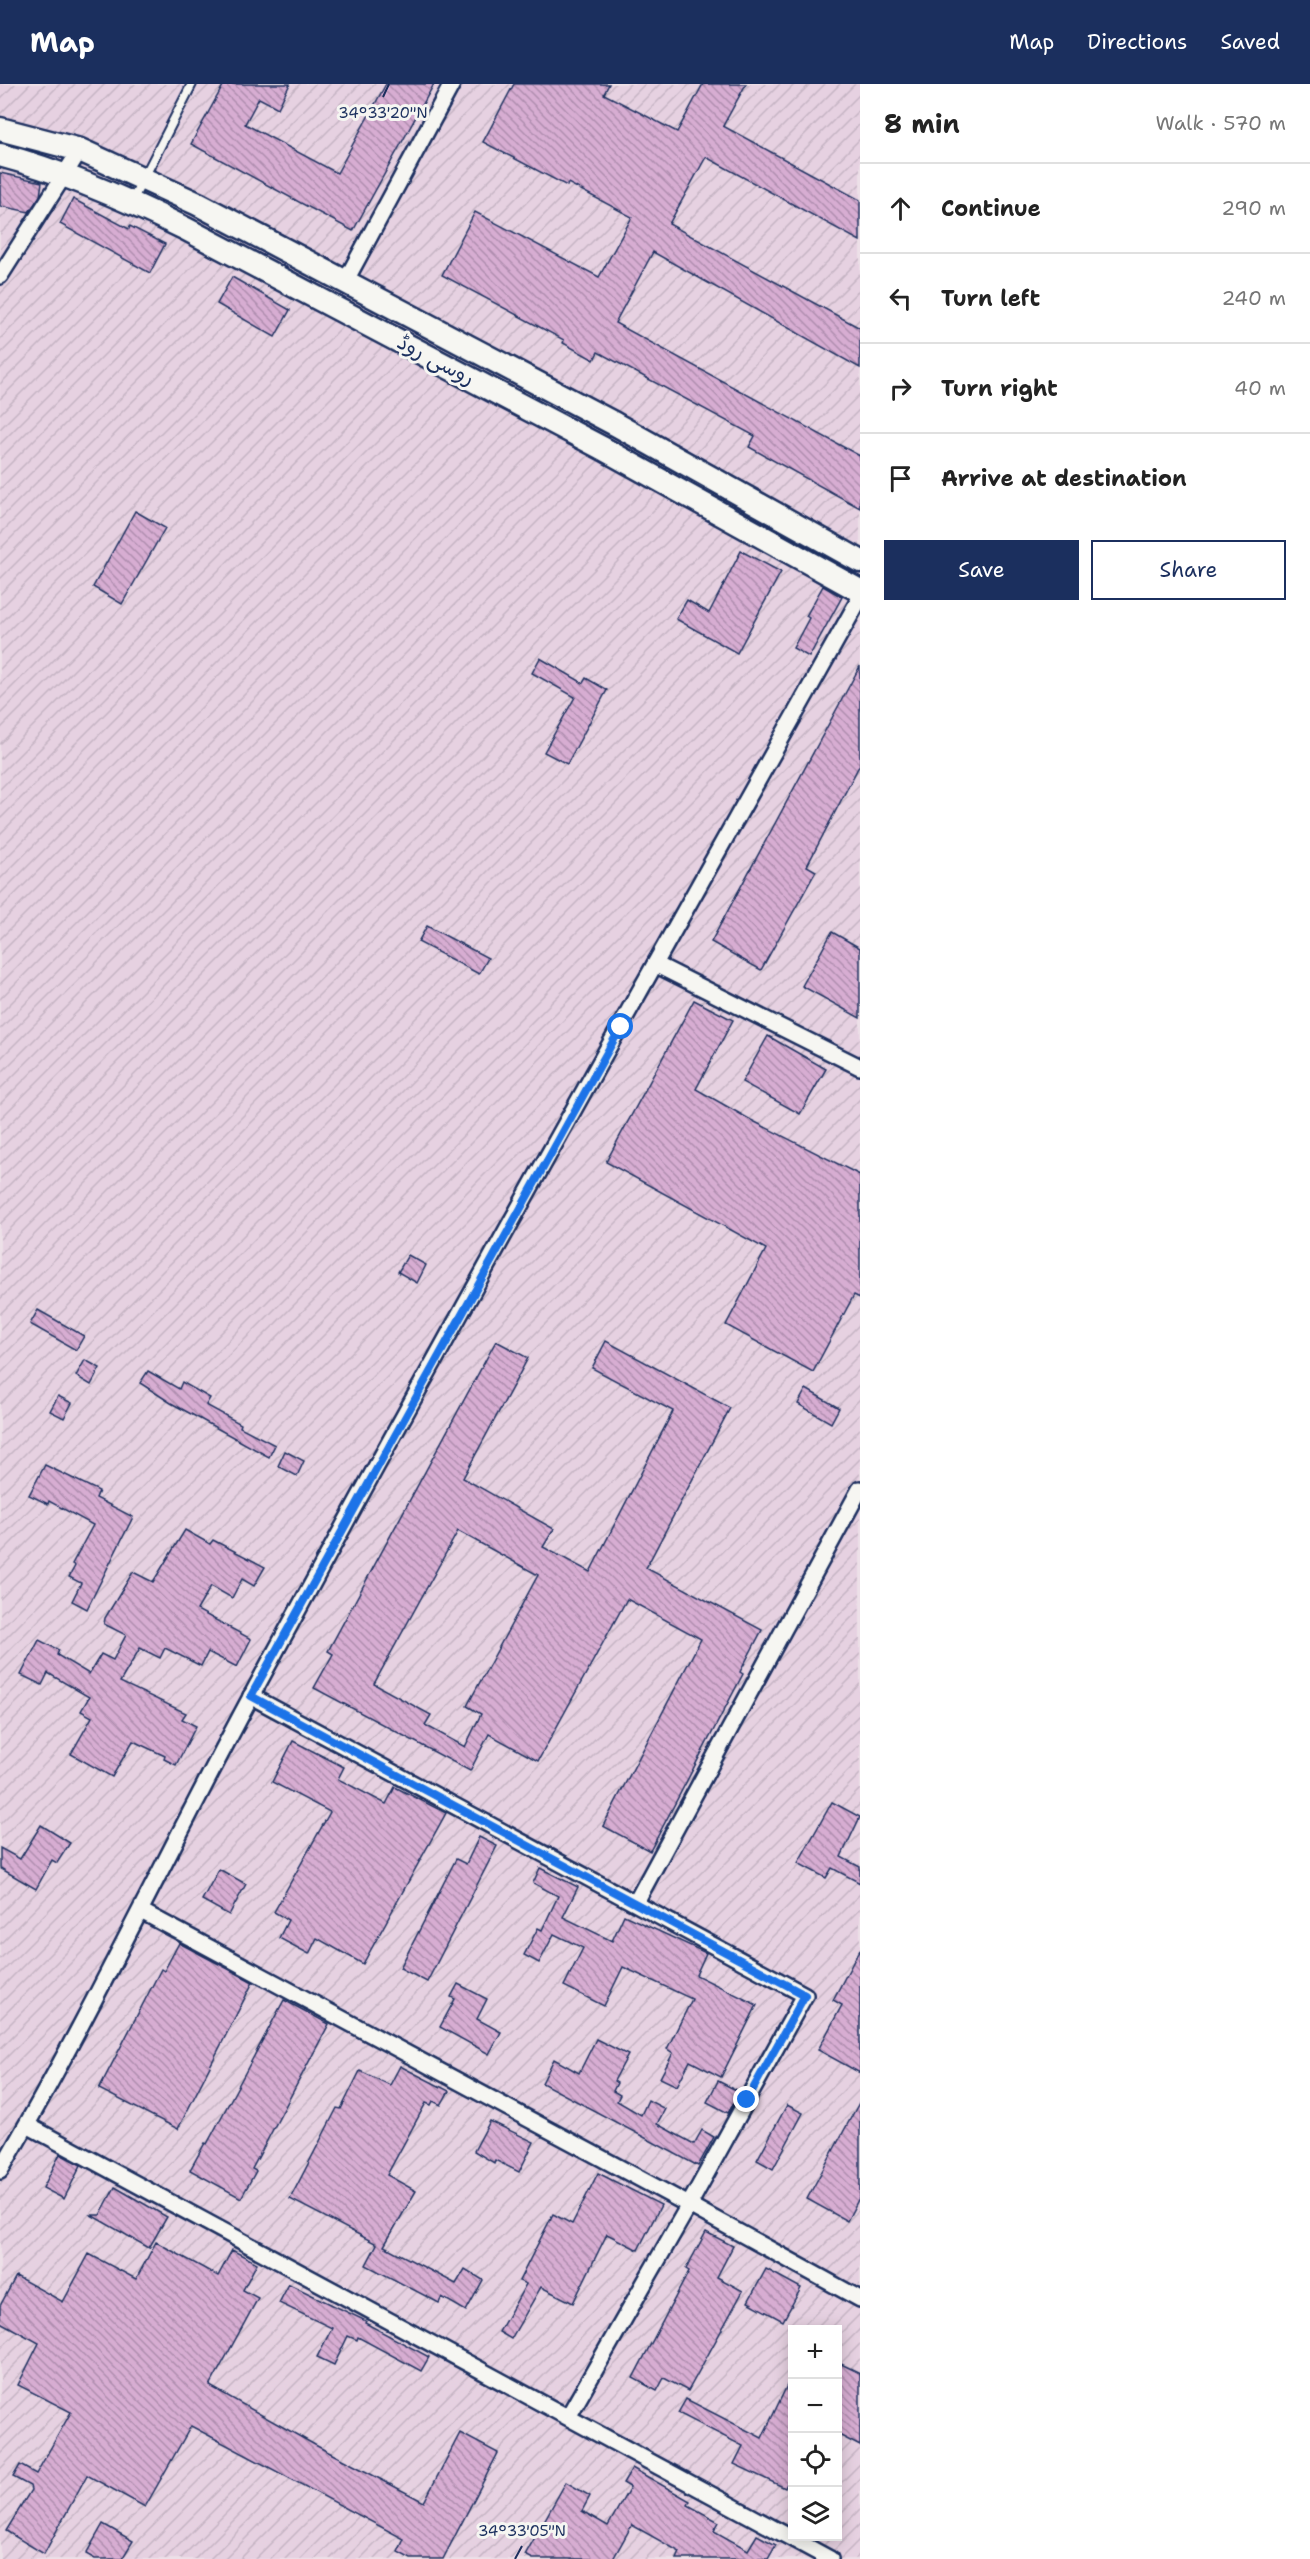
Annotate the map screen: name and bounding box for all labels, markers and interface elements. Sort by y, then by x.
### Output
text: Map [30,23,95,61]
text: Map [1009,28,1054,56]
text: Directions [1087,28,1187,56]
text: Saved [1220,28,1280,56]
text: 34°33'20"N [338,103,428,123]
text: 8 min [884,106,960,141]
text: Walk · 570 m [1156,110,1286,136]
icon: ahead [884,192,917,225]
text: Continue [941,194,1041,223]
text: 290 m [1221,195,1286,221]
icon: left [884,282,917,315]
text: Turn left [941,284,1040,313]
text: 240 m [1221,285,1286,311]
street label: روسی روڈ [392,328,480,392]
icon: right [884,372,917,405]
text: Turn right [941,374,1058,403]
text: 40 m [1234,375,1286,401]
icon: arrive [884,462,917,495]
text: Arrive at destination [941,464,1187,493]
button: Save [884,540,1079,600]
button: Share [1091,540,1286,600]
route start [607,1013,633,1039]
route end [733,2086,759,2112]
map controls [788,2325,842,2541]
button: + [788,2325,842,2379]
button: − [788,2379,842,2433]
button: locate [788,2433,842,2487]
button: layers [788,2487,842,2541]
text: 34°33'05"N [478,2521,566,2541]

